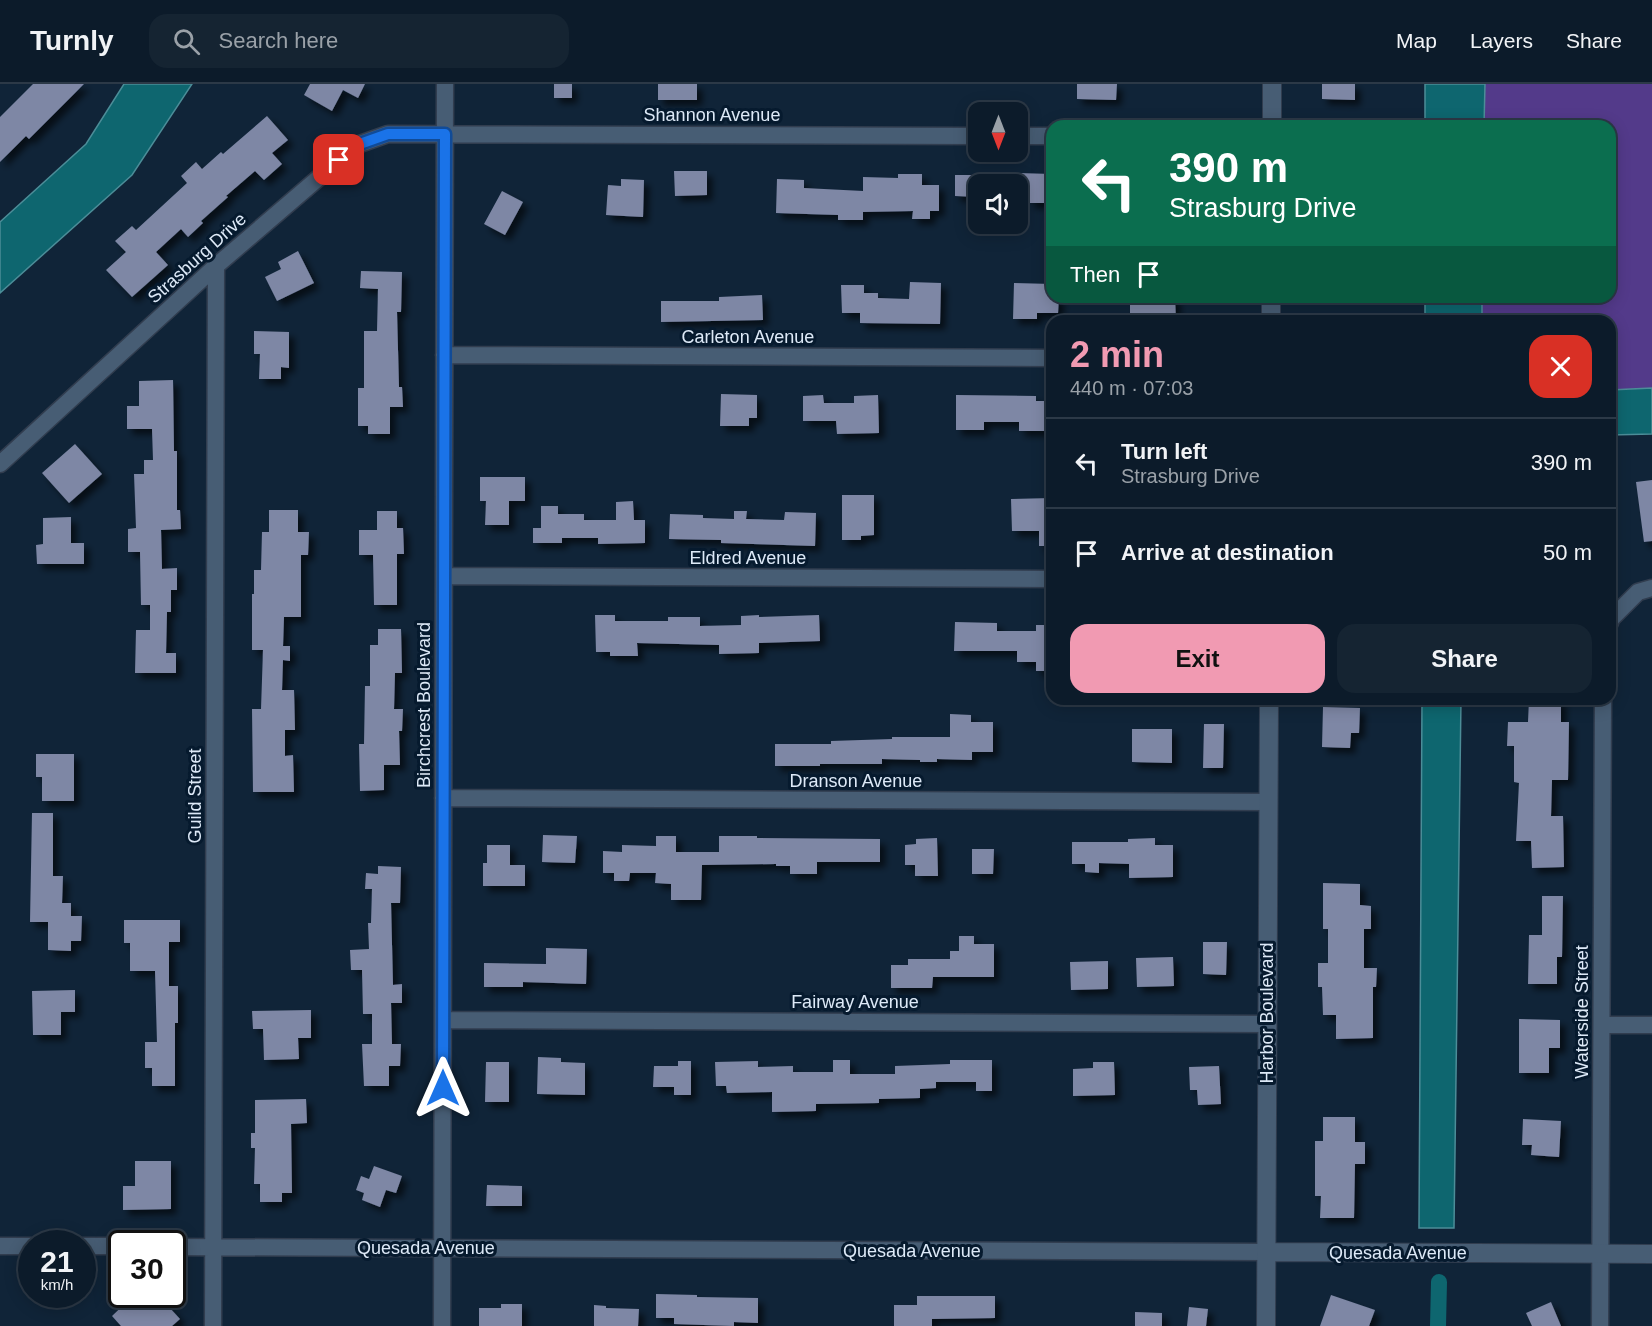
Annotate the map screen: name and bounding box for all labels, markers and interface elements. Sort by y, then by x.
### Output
search box [149,14,569,68]
text: Turnly [30,25,113,56]
icon: search [170,25,203,58]
text: Search here [218,28,338,53]
text: Map [1396,29,1437,52]
text: Layers [1470,29,1533,52]
text: Share [1566,29,1622,52]
north arrow [968,102,1028,162]
map controls [968,102,1028,234]
street label: Shannon Avenue [644,105,780,125]
pin [313,134,364,185]
icon: arrive [322,143,355,176]
icon: left [1070,144,1148,222]
text: 390 m [1169,144,1288,191]
button: sound [968,174,1028,234]
text: Strasburg Drive [1169,193,1357,223]
street label: Strasburg Drive [144,209,250,307]
icon: arrive [1132,258,1165,291]
text: Then [1070,262,1120,287]
street label: Carleton Avenue [682,327,814,347]
text: 2 min [1070,334,1164,375]
button: close [1529,335,1592,398]
text: 440 m · 07:03 [1070,377,1193,399]
text: Turn left [1121,439,1207,464]
icon: left [1070,447,1103,480]
text: 390 m [1531,450,1592,475]
text: Strasburg Drive [1121,465,1260,487]
icon: arrive [1070,537,1103,570]
text: Arrive at destination [1121,540,1334,565]
text: 50 m [1543,540,1592,565]
street label: Eldred Avenue [690,548,806,568]
street label: Birchcrest Boulevard [414,622,434,788]
button: Exit [1070,624,1325,693]
button: Share [1337,624,1592,693]
street label: Guild Street [185,748,205,844]
street label: Dranson Avenue [790,771,922,791]
street label: Harbor Boulevard [1257,942,1277,1084]
street label: Waterside Street [1572,945,1592,1079]
street label: Fairway Avenue [791,992,919,1012]
position arrow [411,1056,475,1120]
speed limit sign: 30 [108,1230,186,1308]
street label: Quesada Avenue [357,1238,495,1258]
street label: Quesada Avenue [843,1241,981,1261]
street label: Quesada Avenue [1329,1243,1467,1263]
text: 21 [40,1245,74,1278]
text: km/h [41,1276,73,1293]

